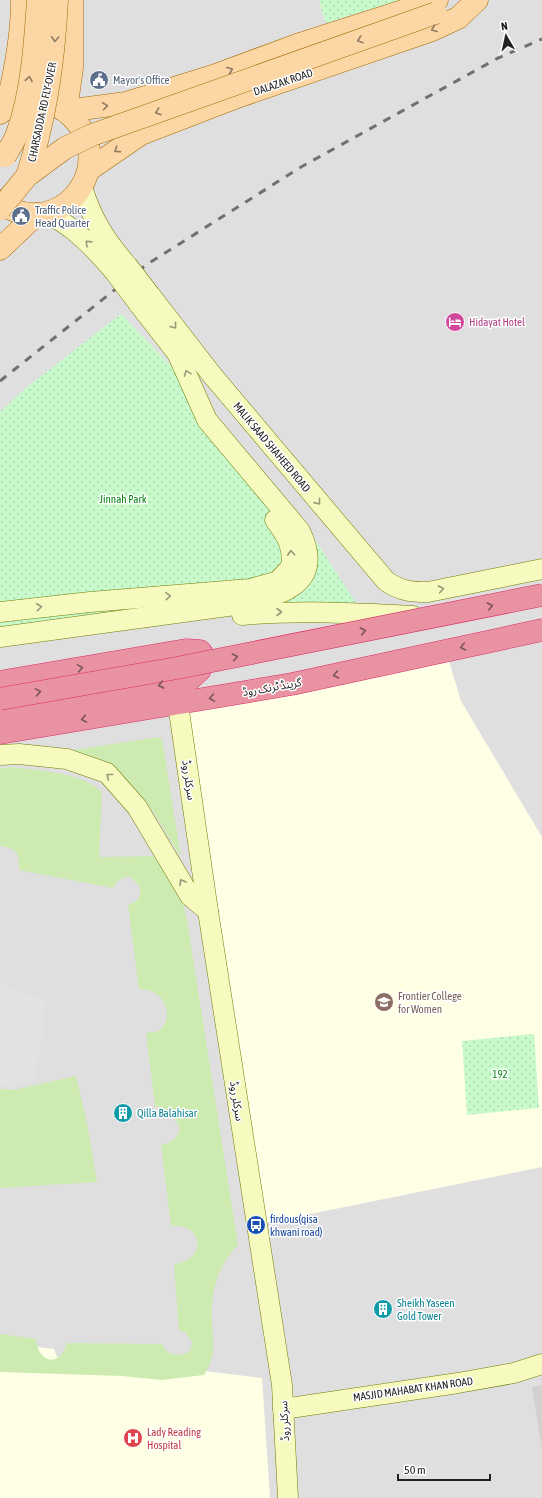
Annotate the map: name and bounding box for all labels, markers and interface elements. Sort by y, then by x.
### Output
north arrow [486,16,526,56]
text: N [500,20,509,33]
one-way arrow [430,25,437,33]
one-way arrow [356,35,363,44]
one-way arrow [51,36,59,42]
street label: CHARSADDA RD FLY-OVER [26,61,59,163]
street label: DALAZAK ROAD [252,66,314,98]
one-way arrow [226,67,233,75]
public building icon: Mayor's Office [88,69,110,91]
place label: Mayor's Office [113,74,170,86]
one-way arrow [24,76,33,82]
one-way arrow [102,102,108,111]
one-way arrow [155,107,162,116]
one-way arrow [114,145,121,153]
place label: Traffic Police Head Quarter [35,204,90,229]
public building icon: Traffic Police Head Quarter [10,205,32,227]
one-way arrow [85,240,93,247]
hotel icon: Hidayat Hotel [444,311,466,333]
place label: Hidayat Hotel [469,316,525,328]
one-way arrow [169,321,176,328]
one-way arrow [183,369,191,376]
street label: MALIK SAAD SHAHEED ROAD [231,400,313,494]
park label: Jinnah Park [99,493,147,505]
one-way arrow [314,497,321,504]
one-way arrow [287,550,296,556]
one-way arrow [438,585,444,594]
one-way arrow [165,591,171,600]
one-way arrow [36,603,42,612]
one-way arrow [487,603,493,611]
one-way arrow [276,608,282,616]
one-way arrow [360,628,366,636]
one-way arrow [460,643,466,651]
one-way arrow [232,653,238,661]
one-way arrow [77,664,83,673]
one-way arrow [333,670,339,678]
street label: گرینڈ ٹرنک روڈ [242,676,303,699]
one-way arrow [158,681,164,689]
one-way arrow [35,688,42,697]
one-way arrow [209,693,215,702]
one-way arrow [81,714,87,722]
street label: سرکلر روڈ [179,759,198,801]
one-way arrow [106,774,114,781]
one-way arrow [180,879,187,886]
place label: Frontier College for Women [398,990,462,1015]
school or university icon: Frontier College for Women [373,991,395,1013]
park label: 192 [492,1068,508,1080]
street label: سرکلر روڈ [227,1080,246,1122]
building icon: Qilla Balahisar [112,1102,134,1124]
place label: Qilla Balahisar [137,1107,198,1119]
place label: firdous(qisa khwani road) [270,1213,323,1238]
bus stop icon: firdous(qisa khwani road) [245,1214,267,1236]
place label: Sheikh Yaseen Gold Tower [397,1297,455,1322]
building icon: Sheikh Yaseen Gold Tower [372,1298,394,1320]
street label: MASJID MAHABAT KHAN ROAD [352,1375,474,1403]
street label: سرکلر روڈ [277,1400,292,1442]
place label: Lady Reading Hospital [147,1426,201,1451]
hospital icon: Lady Reading Hospital [122,1427,144,1449]
scale bar [398,1456,490,1482]
text: 50 m [404,1463,426,1477]

